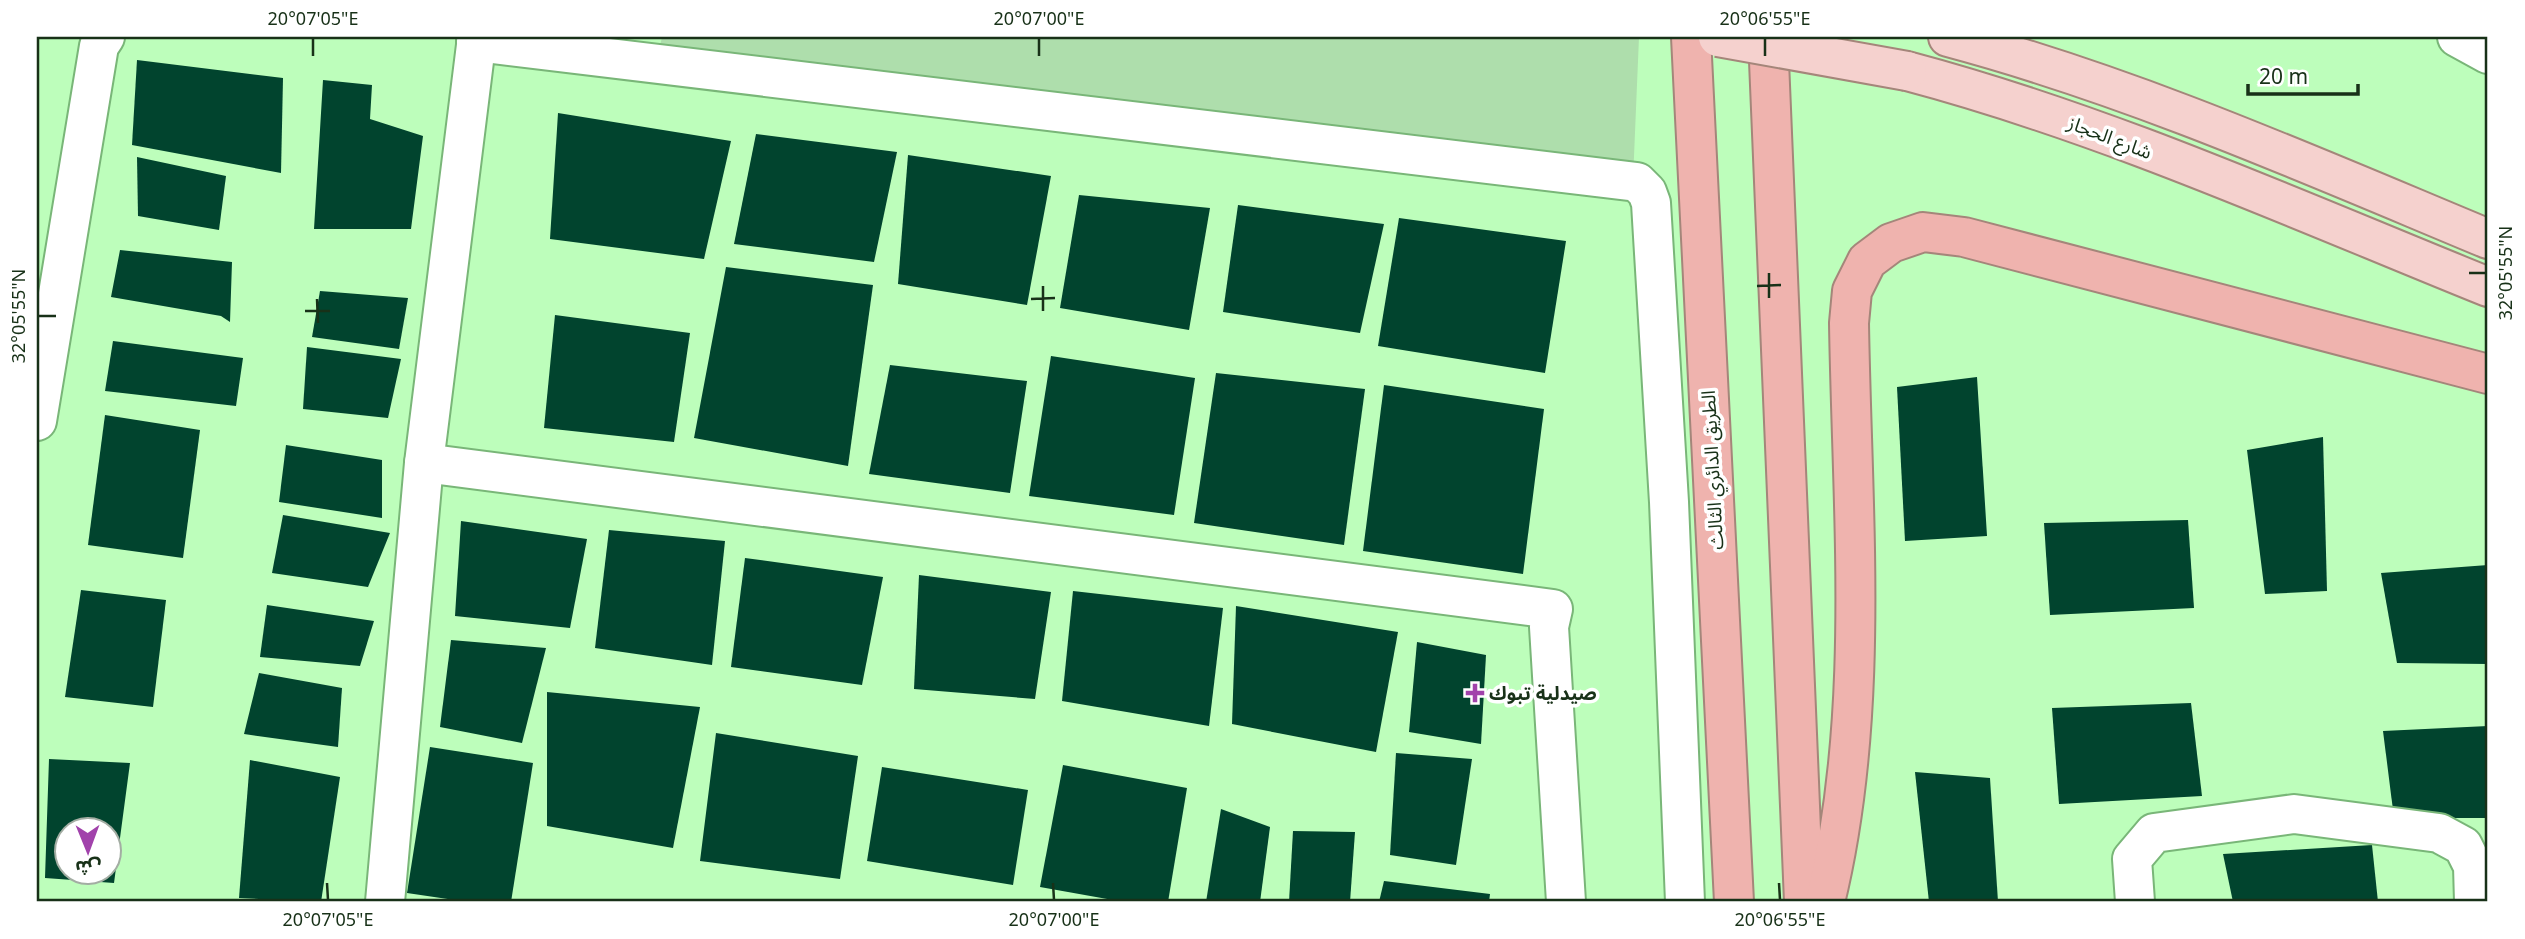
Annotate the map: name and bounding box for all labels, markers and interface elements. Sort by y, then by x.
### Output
text: 20°07'05"E [268,6,358,30]
text: 20°07'00"E [994,6,1084,30]
text: 20°06'55"E [1720,6,1810,30]
scale bar [2248,52,2359,96]
text: 20 m [2259,62,2308,90]
street label: شارع الحجاز [2063,109,2156,166]
text: 32°05'55"N [2493,226,2517,320]
text: 32°05'55"N [6,269,30,363]
street label: الطريق الدائري الثالث [1695,389,1732,550]
place label: صيدلية تبوك [1489,680,1597,706]
marker: صيدلية تبوك [1467,685,1483,701]
north arrow [52,816,122,886]
text: ش [75,855,102,881]
text: 20°07'05"E [283,907,373,931]
text: 20°07'00"E [1009,907,1099,931]
text: 20°06'55"E [1735,907,1825,931]

